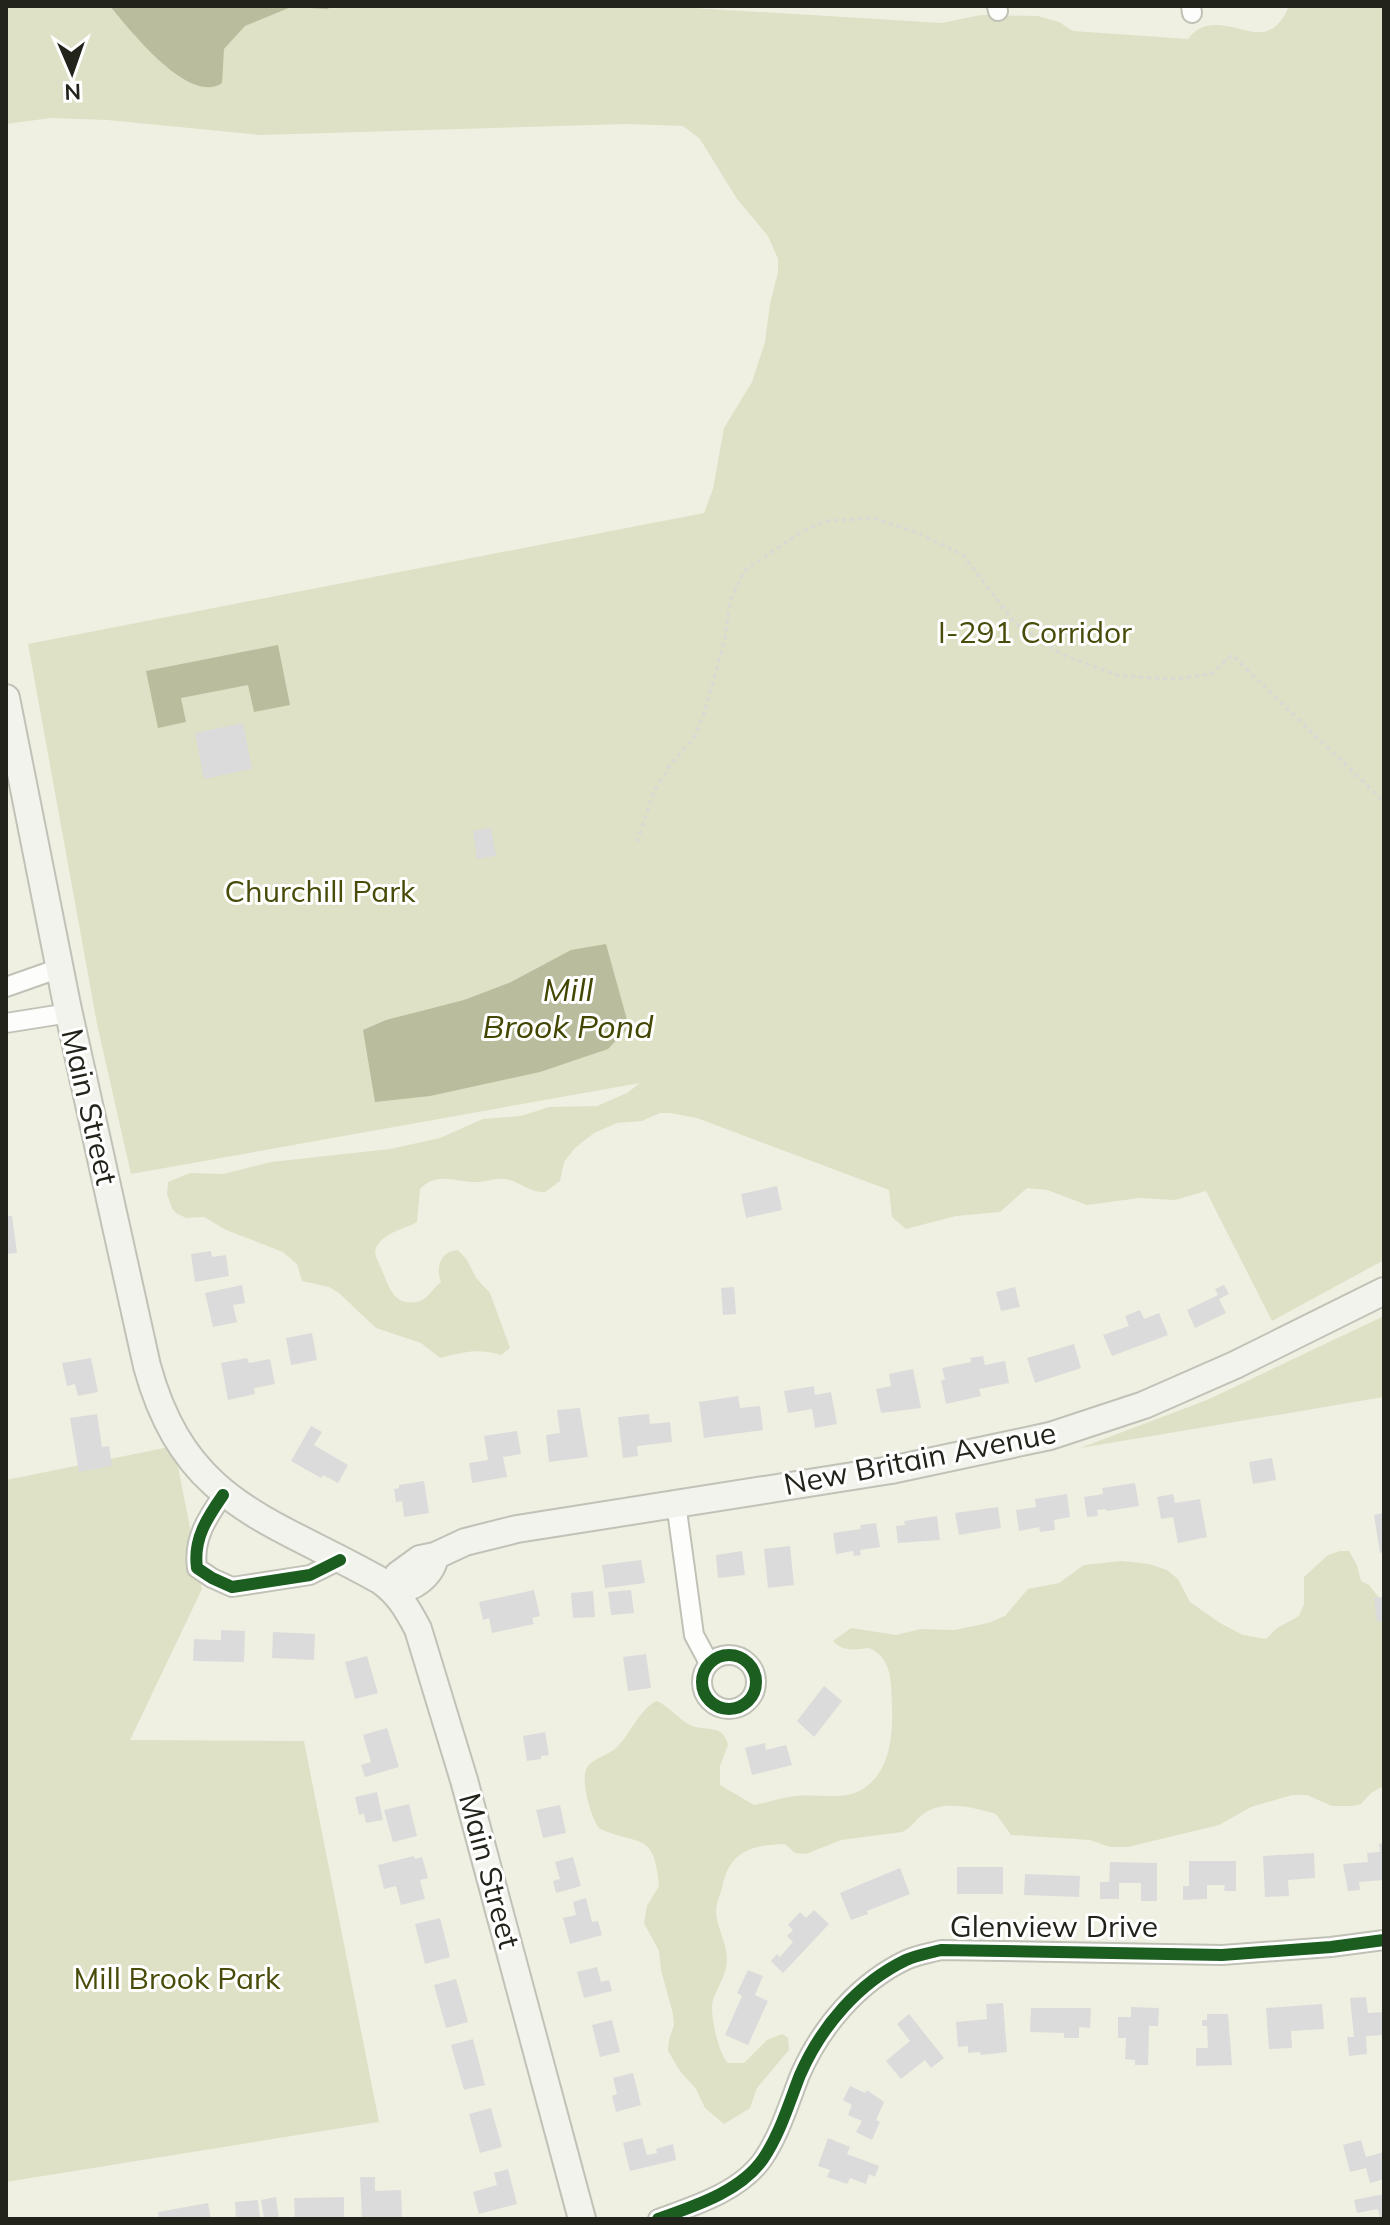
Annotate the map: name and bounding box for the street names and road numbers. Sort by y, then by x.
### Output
street label: Main Street [54,1025,126,1189]
street label: New Britain Avenue [781,1413,1059,1503]
street label: Main Street [451,1789,529,1953]
street label: Glenview Drive [950,1907,1158,1945]

